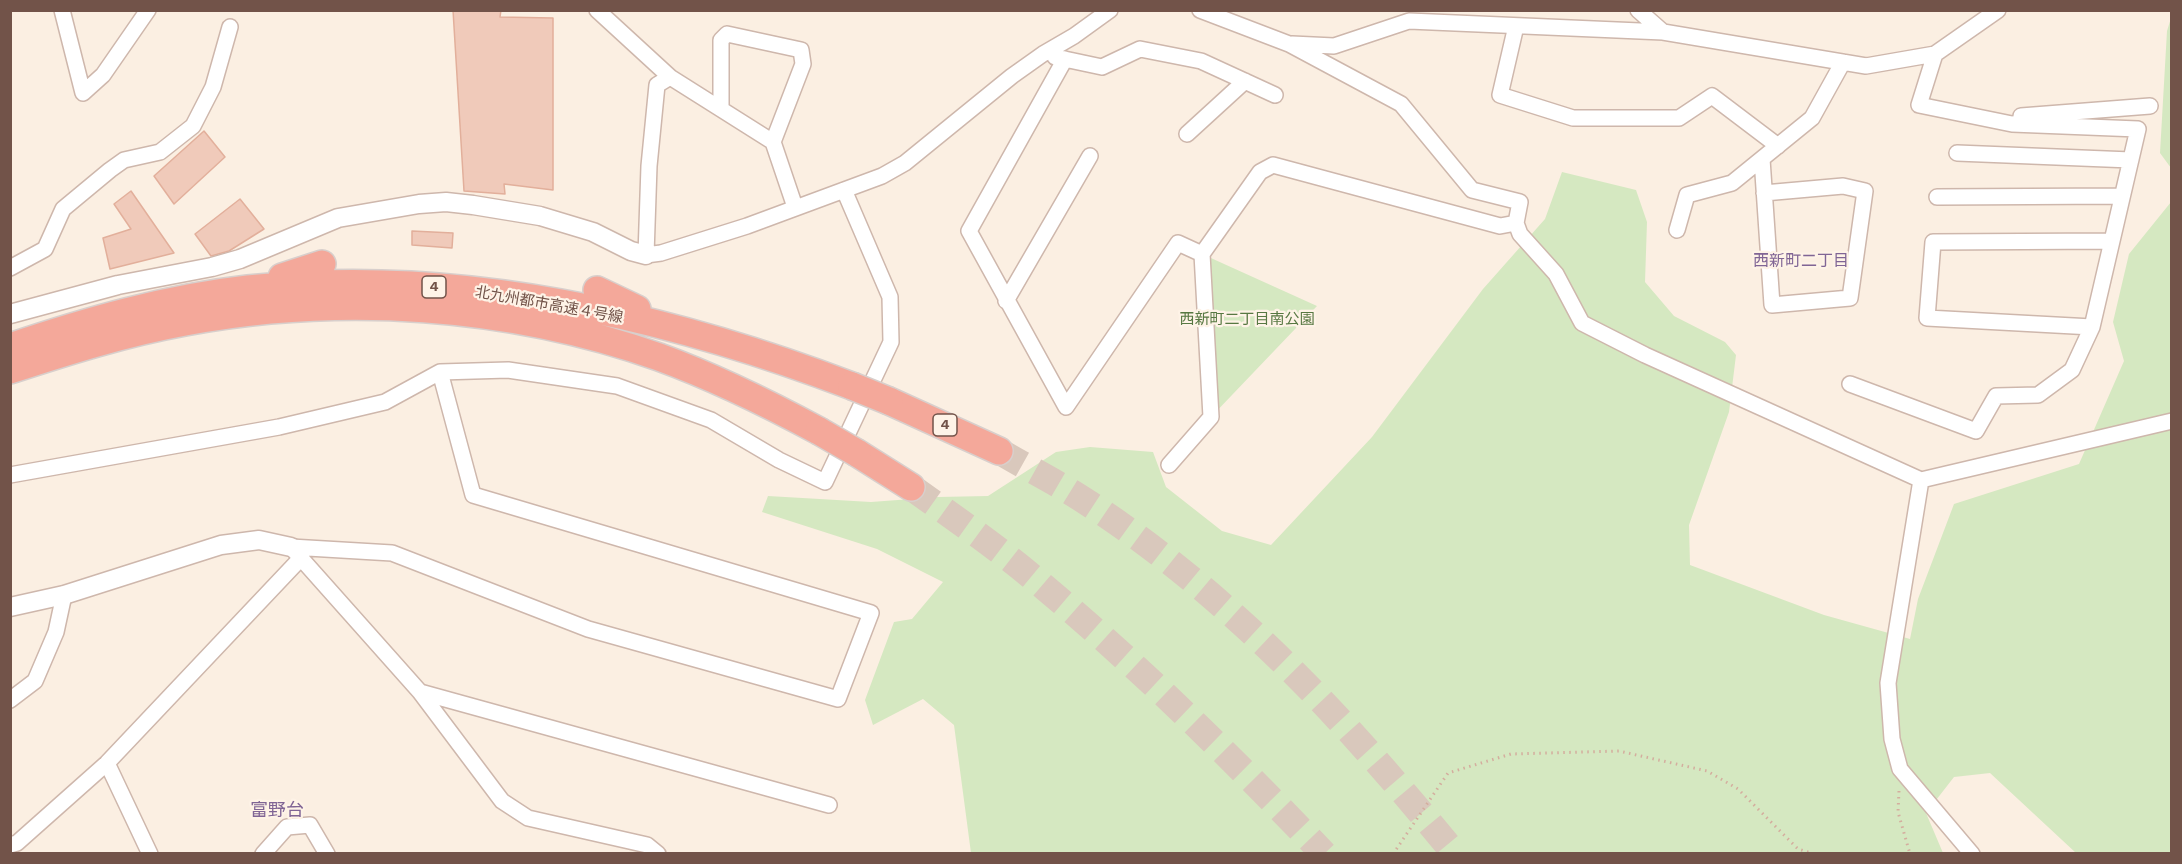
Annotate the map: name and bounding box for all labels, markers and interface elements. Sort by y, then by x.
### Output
district label: 西新町二丁目 [1753,251,1849,271]
road number: 4 [422,276,446,298]
street label: 北九州都市高速４号線 [474,283,624,327]
park label: 西新町二丁目南公園 [1180,311,1314,329]
road number: 4 [933,414,957,436]
district label: 富野台 [250,800,304,822]

